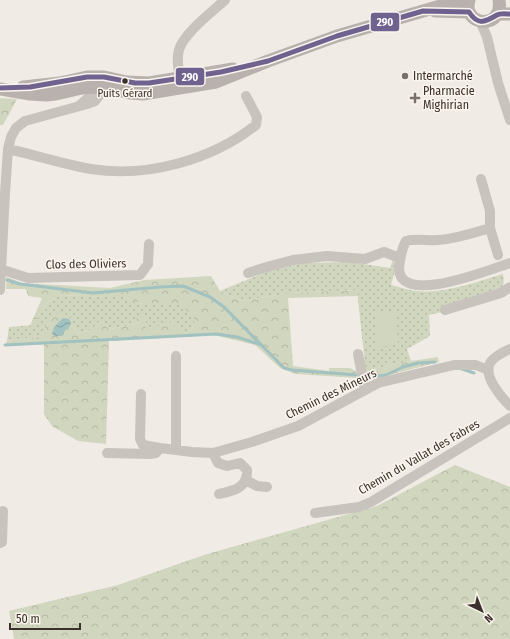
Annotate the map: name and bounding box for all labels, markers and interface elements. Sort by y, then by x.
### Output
line badge: 290 [370,12,400,32]
text: 290 [376,16,393,29]
line badge: 290 [175,67,205,86]
place label: Intermarché [413,69,473,83]
text: 290 [181,71,198,84]
marker: Intermarché [400,71,410,81]
marker: Puits Gérard [120,76,130,86]
place label: Pharmacie Mighirian [423,84,475,112]
place label: Puits Gérard [98,87,152,100]
marker: Pharmacie Mighirian [410,93,420,103]
street label: Clos des Oliviers [45,256,127,272]
street label: Chemin des Mineurs [283,366,379,422]
street label: Chemin du Vallat des Fabres [356,417,482,497]
north arrow [462,591,502,631]
scale bar [10,605,80,631]
text: N [482,611,495,625]
text: 50 m [16,612,40,626]

